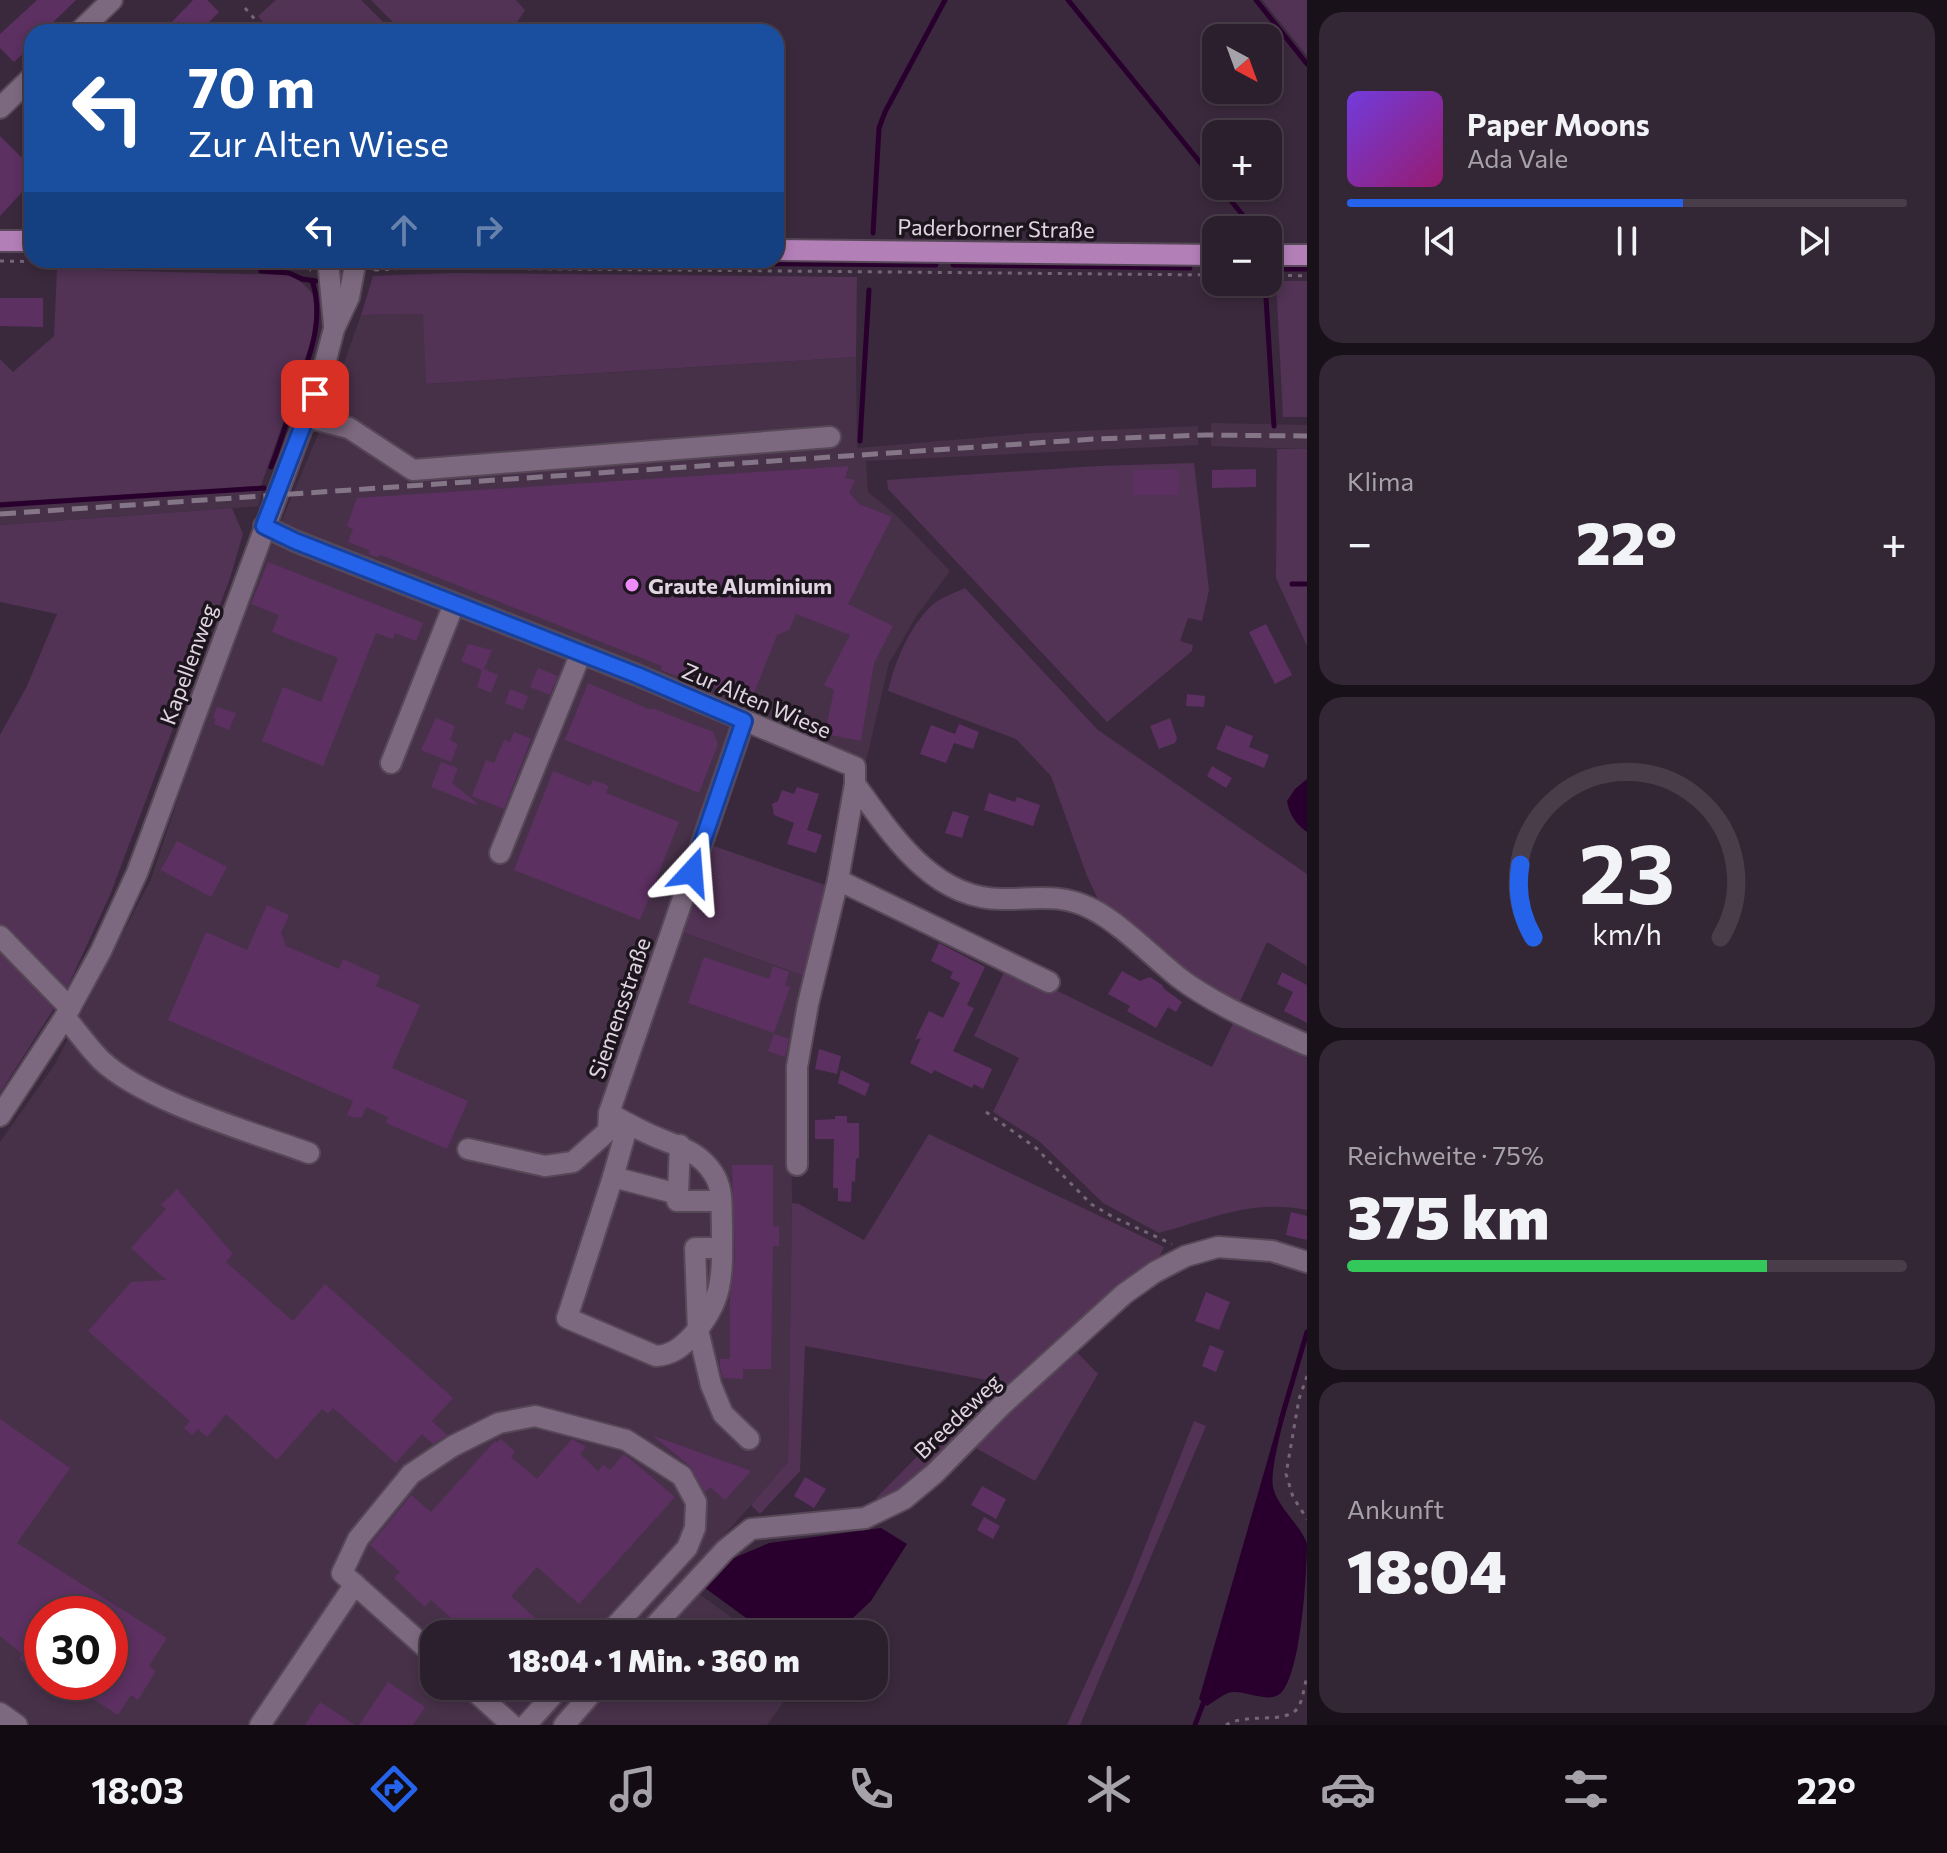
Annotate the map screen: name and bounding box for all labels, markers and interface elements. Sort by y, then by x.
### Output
north arrow [1202,24,1282,104]
map controls [1202,24,1282,296]
text: 70 m [188,51,315,120]
icon: left [56,56,160,160]
text: Paper Moons [1467,105,1650,142]
text: Zur Alten Wiese [188,120,449,164]
button: + [1202,120,1282,200]
text: Ada Vale [1467,142,1568,173]
icon: left [298,208,342,252]
icon: ahead [382,208,426,252]
icon: right [466,208,510,252]
street label: Paderborner Straße [897,213,1095,243]
button: − [1202,216,1282,296]
icon: previous [1418,219,1462,263]
icon: pause [1605,219,1649,263]
icon: next [1792,219,1836,263]
pin [281,360,349,428]
icon: arrive [293,372,337,416]
text: Klima [1347,465,1414,496]
text: 22° [1576,504,1677,577]
text: − [1347,514,1372,568]
text: + [1881,514,1907,568]
place label: Graute Aluminium [648,572,832,599]
marker: Graute Aluminium [623,576,641,594]
street label: Kapellenweg [154,600,222,728]
street label: Zur Alten Wiese [678,656,836,744]
text: 23 [1579,819,1675,921]
position arrow [650,830,734,914]
text: km/h [1592,917,1662,952]
street label: Siemensstraße [582,934,656,1082]
text: Reichweite · 75% [1347,1139,1544,1170]
text: 375 km [1347,1178,1549,1251]
street label: Breedeweg [908,1368,1006,1464]
text: Ankunft [1347,1493,1444,1524]
text: 18:04 [1347,1532,1507,1605]
speed limit sign: 30 [24,1596,128,1700]
text: 18:04 · 1 Min. · 360 m [508,1641,800,1678]
icon: directions [366,1761,422,1817]
icon: music [605,1761,661,1817]
icon: phone [843,1761,899,1817]
icon: climate [1081,1761,1137,1817]
icon: car [1320,1761,1376,1817]
icon: filters [1558,1761,1614,1817]
text: 18:03 [91,1767,184,1811]
text: 22° [1796,1767,1856,1811]

